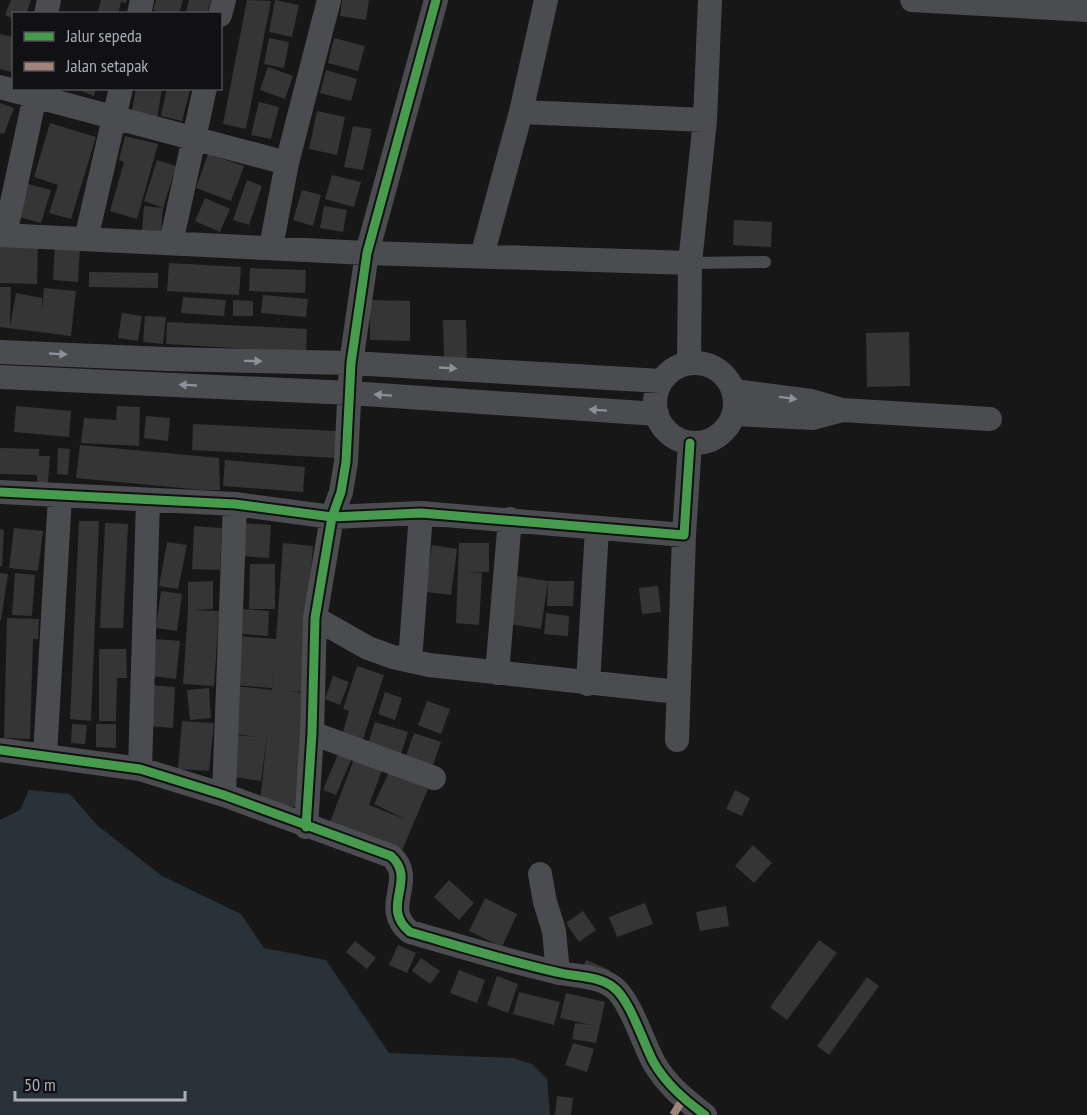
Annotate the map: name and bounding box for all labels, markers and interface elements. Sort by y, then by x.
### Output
legend [12,12,222,90]
text: Jalur sepeda [65,24,142,47]
text: Jalan setapak [65,54,148,77]
one-way arrow [49,350,68,359]
one-way arrow [244,356,263,366]
one-way arrow [439,364,458,373]
one-way arrow [179,381,198,390]
one-way arrow [373,390,392,400]
one-way arrow [779,393,798,402]
one-way arrow [589,405,608,415]
scale bar [15,1064,184,1102]
text: 50 m [24,1073,56,1096]

